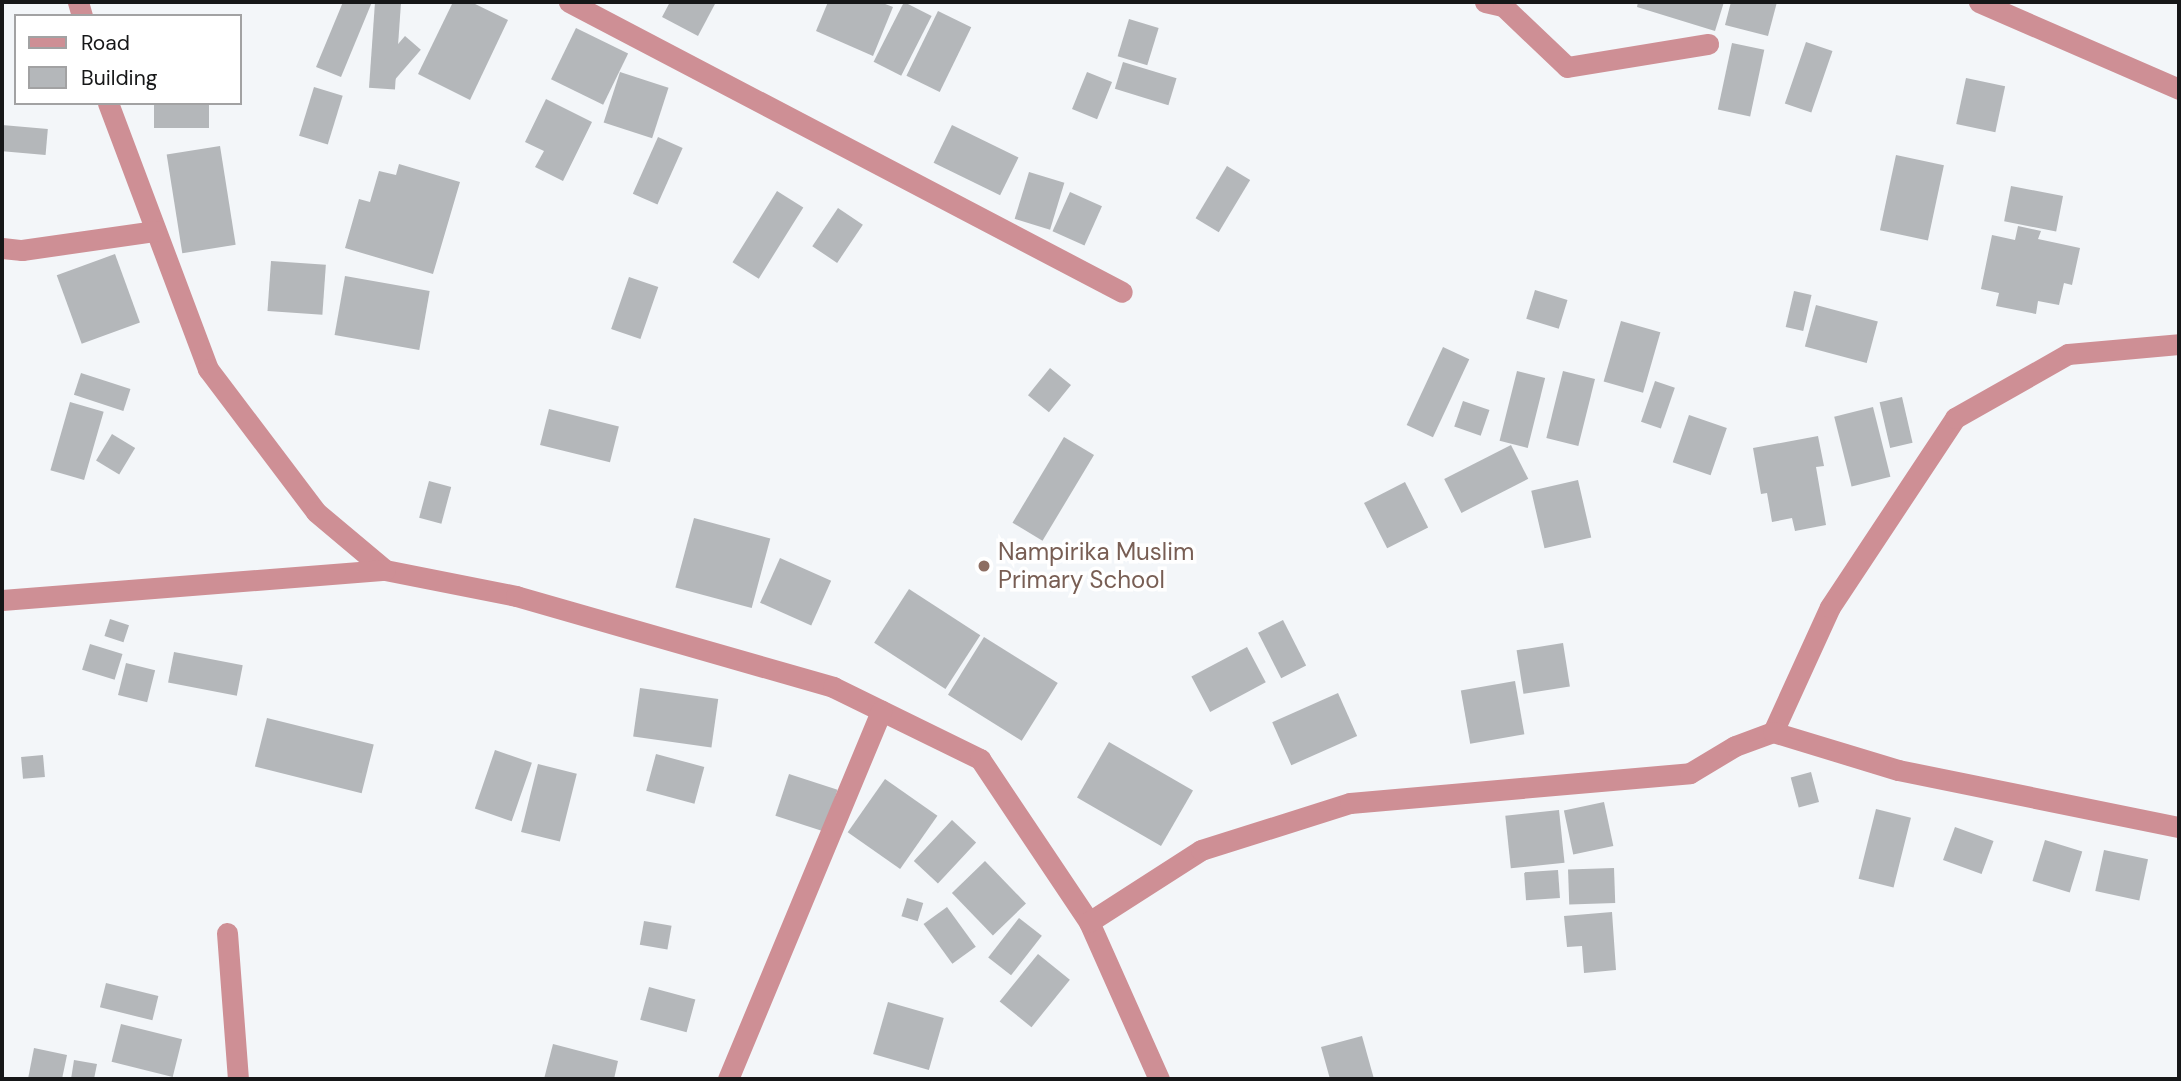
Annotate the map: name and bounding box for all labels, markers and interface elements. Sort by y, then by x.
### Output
legend [14,14,242,105]
text: Road [81,29,130,57]
text: Building [81,64,157,92]
place label: Nampirika Muslim Primary School [998,538,1194,594]
marker: Nampirika Muslim Primary School [976,558,992,574]

